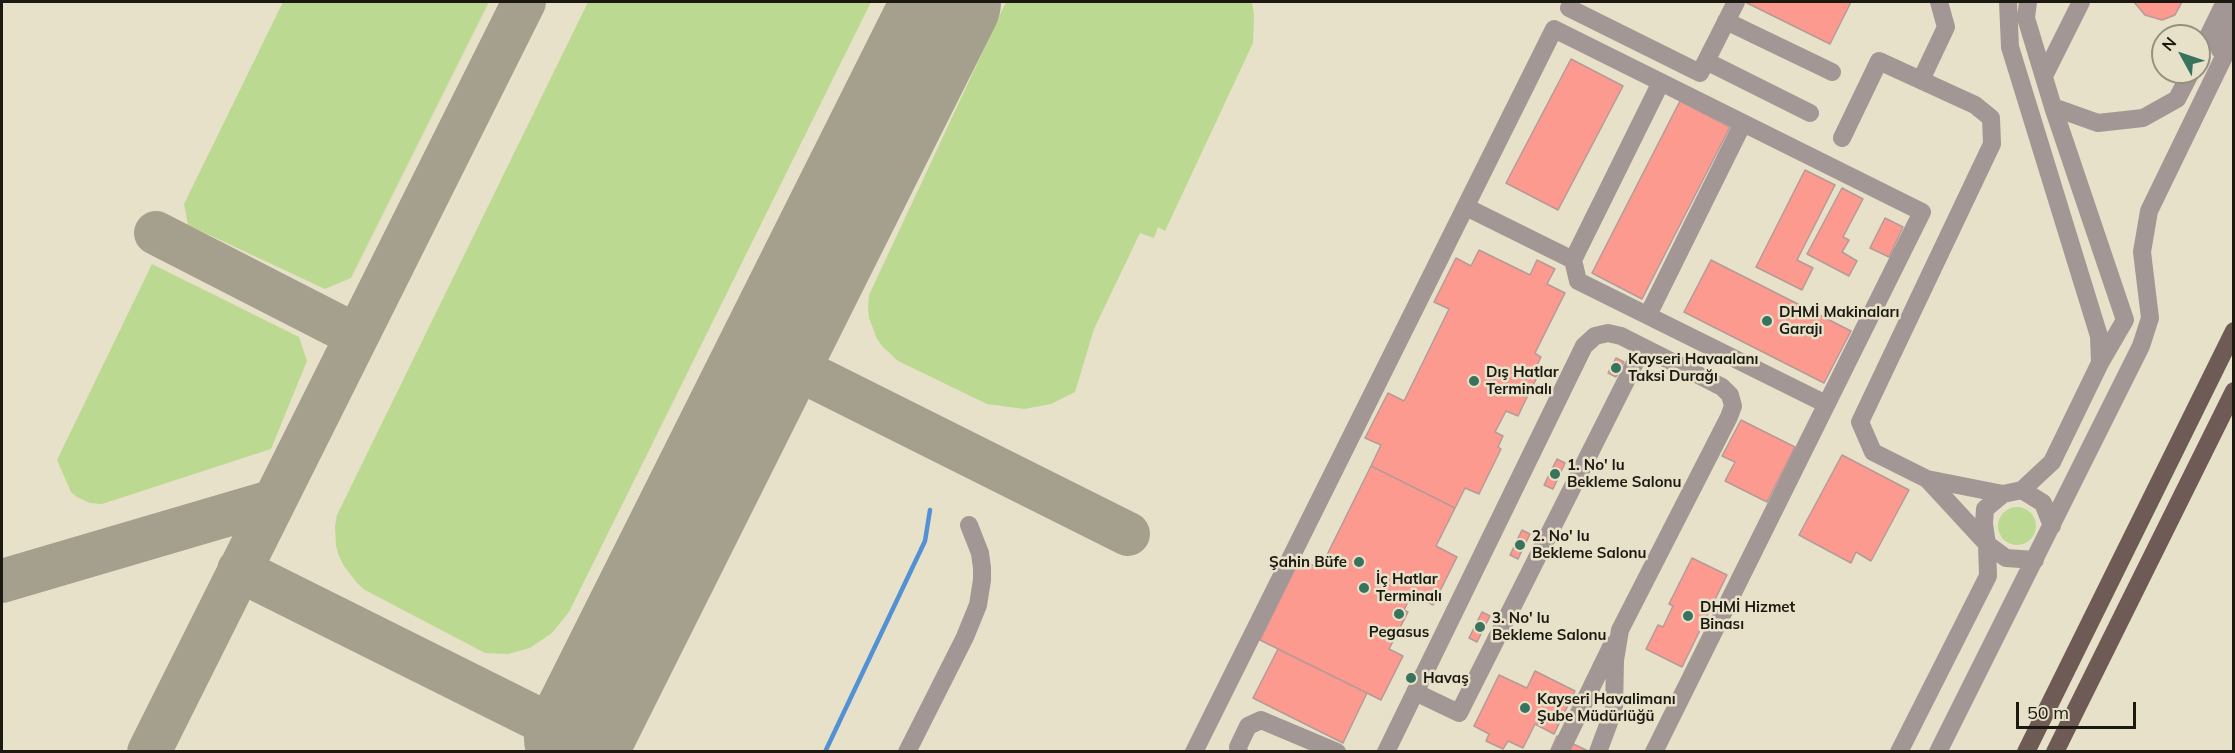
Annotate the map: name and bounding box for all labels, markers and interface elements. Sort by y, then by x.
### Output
north arrow [2151,24,2211,84]
text: N [2157,33,2180,55]
place label: DHMİ Makinaları Garajı [1779,303,1899,338]
marker: DHMİ Makinaları Garajı [1760,314,1774,328]
place label: Kayseri Havaalanı Taksi Durağı [1628,350,1758,385]
marker: Kayseri Havaalanı Taksi Durağı [1609,361,1623,375]
place label: Dış Hatlar Terminalı [1486,363,1559,398]
marker: Dış Hatlar Terminalı [1467,374,1481,388]
place label: 1. No' lu Bekleme Salonu [1567,456,1682,491]
marker: 1. No' lu Bekleme Salonu [1548,467,1562,481]
place label: 2. No' lu Bekleme Salonu [1532,527,1647,562]
marker: 2. No' lu Bekleme Salonu [1513,538,1527,552]
place label: Şahin Büfe [1269,553,1347,571]
marker: Şahin Büfe [1352,555,1366,569]
place label: İç Hatlar Terminalı [1376,570,1442,605]
marker: İç Hatlar Terminalı [1357,581,1371,595]
place label: DHMİ Hizmet Binası [1700,598,1795,633]
marker: Pegasus [1392,607,1406,621]
place label: 3. No' lu Bekleme Salonu [1492,609,1607,644]
marker: DHMİ Hizmet Binası [1681,609,1695,623]
marker: 3. No' lu Bekleme Salonu [1473,620,1487,634]
place label: Pegasus [1369,623,1429,641]
place label: Havaş [1423,669,1469,687]
marker: Havaş [1404,671,1418,685]
place label: Kayseri Havalimanı Şube Müdürlüğü [1537,690,1676,725]
scale bar [2019,690,2139,728]
marker: Kayseri Havalimanı Şube Müdürlüğü [1518,701,1532,715]
text: 50 m [2027,701,2069,724]

